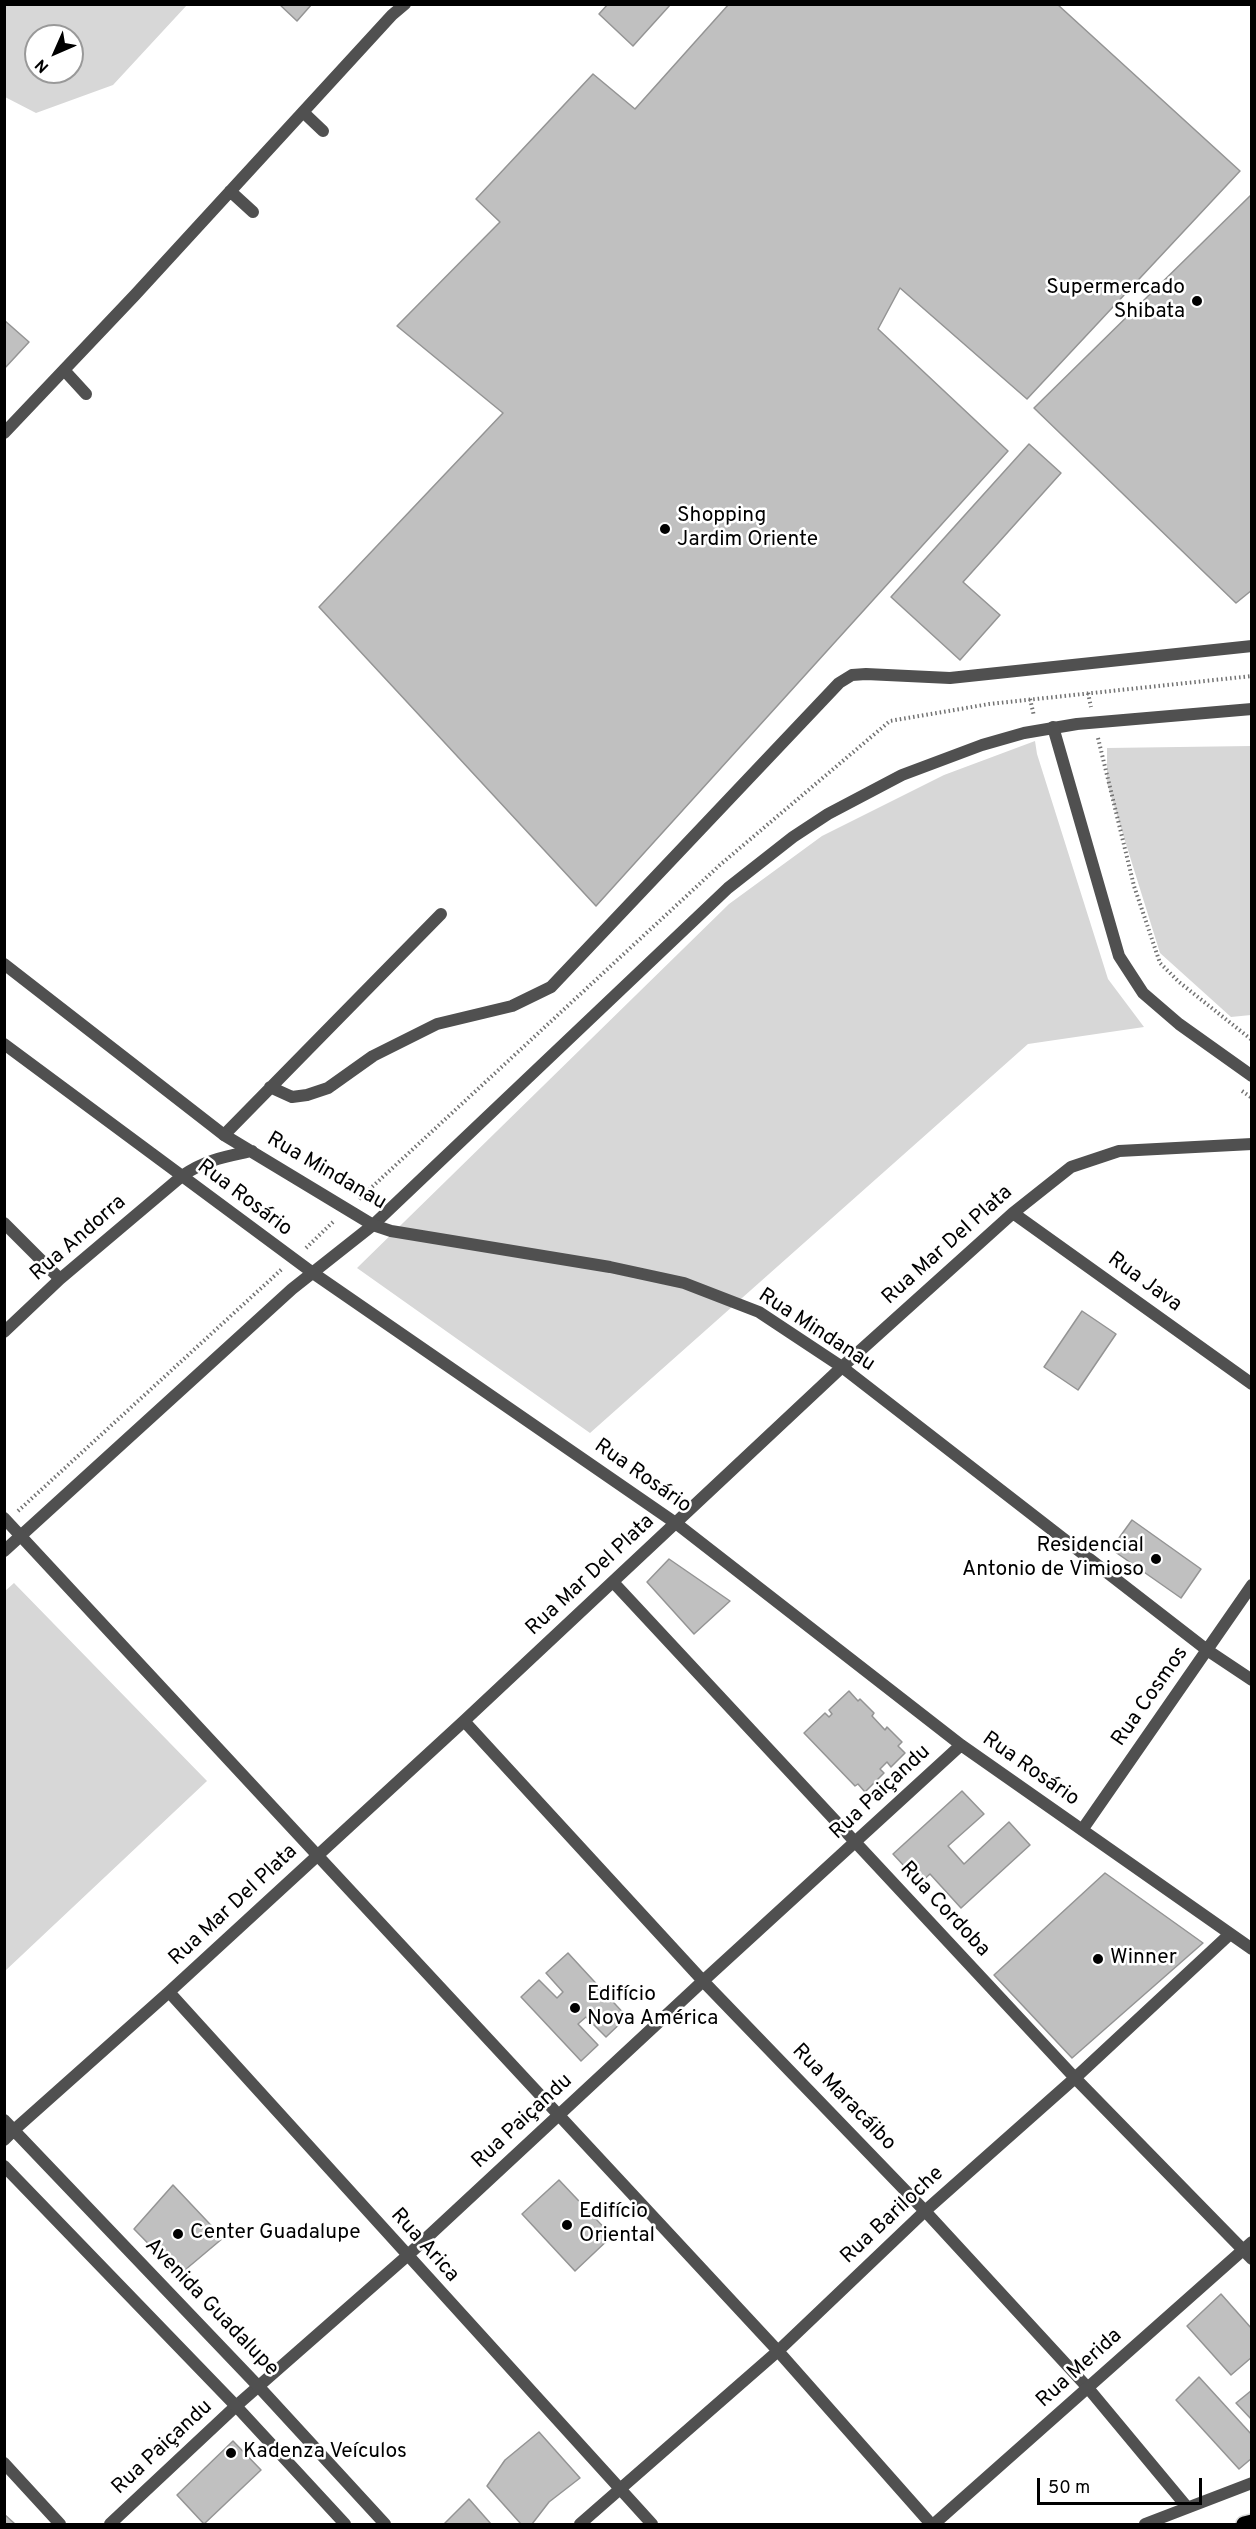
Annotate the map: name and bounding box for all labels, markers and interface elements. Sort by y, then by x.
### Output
north arrow [24,24,84,84]
text: N [32,54,54,76]
place label: Supermercado Shibata [1046,276,1185,326]
marker: Supermercado Shibata [1190,294,1204,308]
place label: Shopping Jardim Oriente [677,504,818,554]
marker: Shopping Jardim Oriente [658,522,672,536]
street label: Rua Mindanau [262,1128,390,1216]
street label: Rua Rosário [191,1155,297,1243]
street label: Rua Mar Del Plata [878,1181,1018,1311]
street label: Rua Andorra [26,1191,132,1287]
street label: Rua Java [1102,1248,1186,1318]
street label: Rua Mindanau [753,1284,879,1378]
street label: Rua Rosário [589,1434,695,1520]
street label: Rua Mar Del Plata [522,1510,660,1642]
place label: Residencial Antonio de Vimioso [962,1534,1144,1584]
marker: Residencial Antonio de Vimioso [1149,1552,1163,1566]
street label: Rua Cosmos [1107,1642,1195,1752]
street label: Rua Rosário [977,1727,1083,1813]
street label: Rua Paiçandu [826,1740,936,1846]
street label: Rua Mar Del Plata [165,1840,303,1972]
street label: Rua Cordoba [893,1857,995,1963]
place label: Winner [1110,1946,1177,1972]
marker: Winner [1091,1952,1105,1966]
place label: Edifício Nova América [587,1983,718,2033]
marker: Edifício Nova América [568,2001,582,2015]
street label: Rua Maracáibo [786,2039,900,2157]
street label: Rua Paiçandu [468,2069,578,2175]
street label: Rua Bariloche [836,2162,950,2270]
place label: Edifício Oriental [579,2200,655,2250]
street label: Rua Arica [384,2204,464,2288]
marker: Edifício Oriental [560,2218,574,2232]
place label: Center Guadalupe [190,2221,361,2247]
marker: Center Guadalupe [171,2227,185,2241]
street label: Avenida Guadalupe [139,2234,283,2382]
street label: Rua Merida [1032,2324,1128,2414]
street label: Rua Paiçandu [108,2395,218,2501]
place label: Kadenza Veículos [243,2440,407,2466]
marker: Kadenza Veículos [224,2446,238,2460]
scale bar [1040,2466,1205,2504]
text: 50 m [1048,2477,1090,2500]

